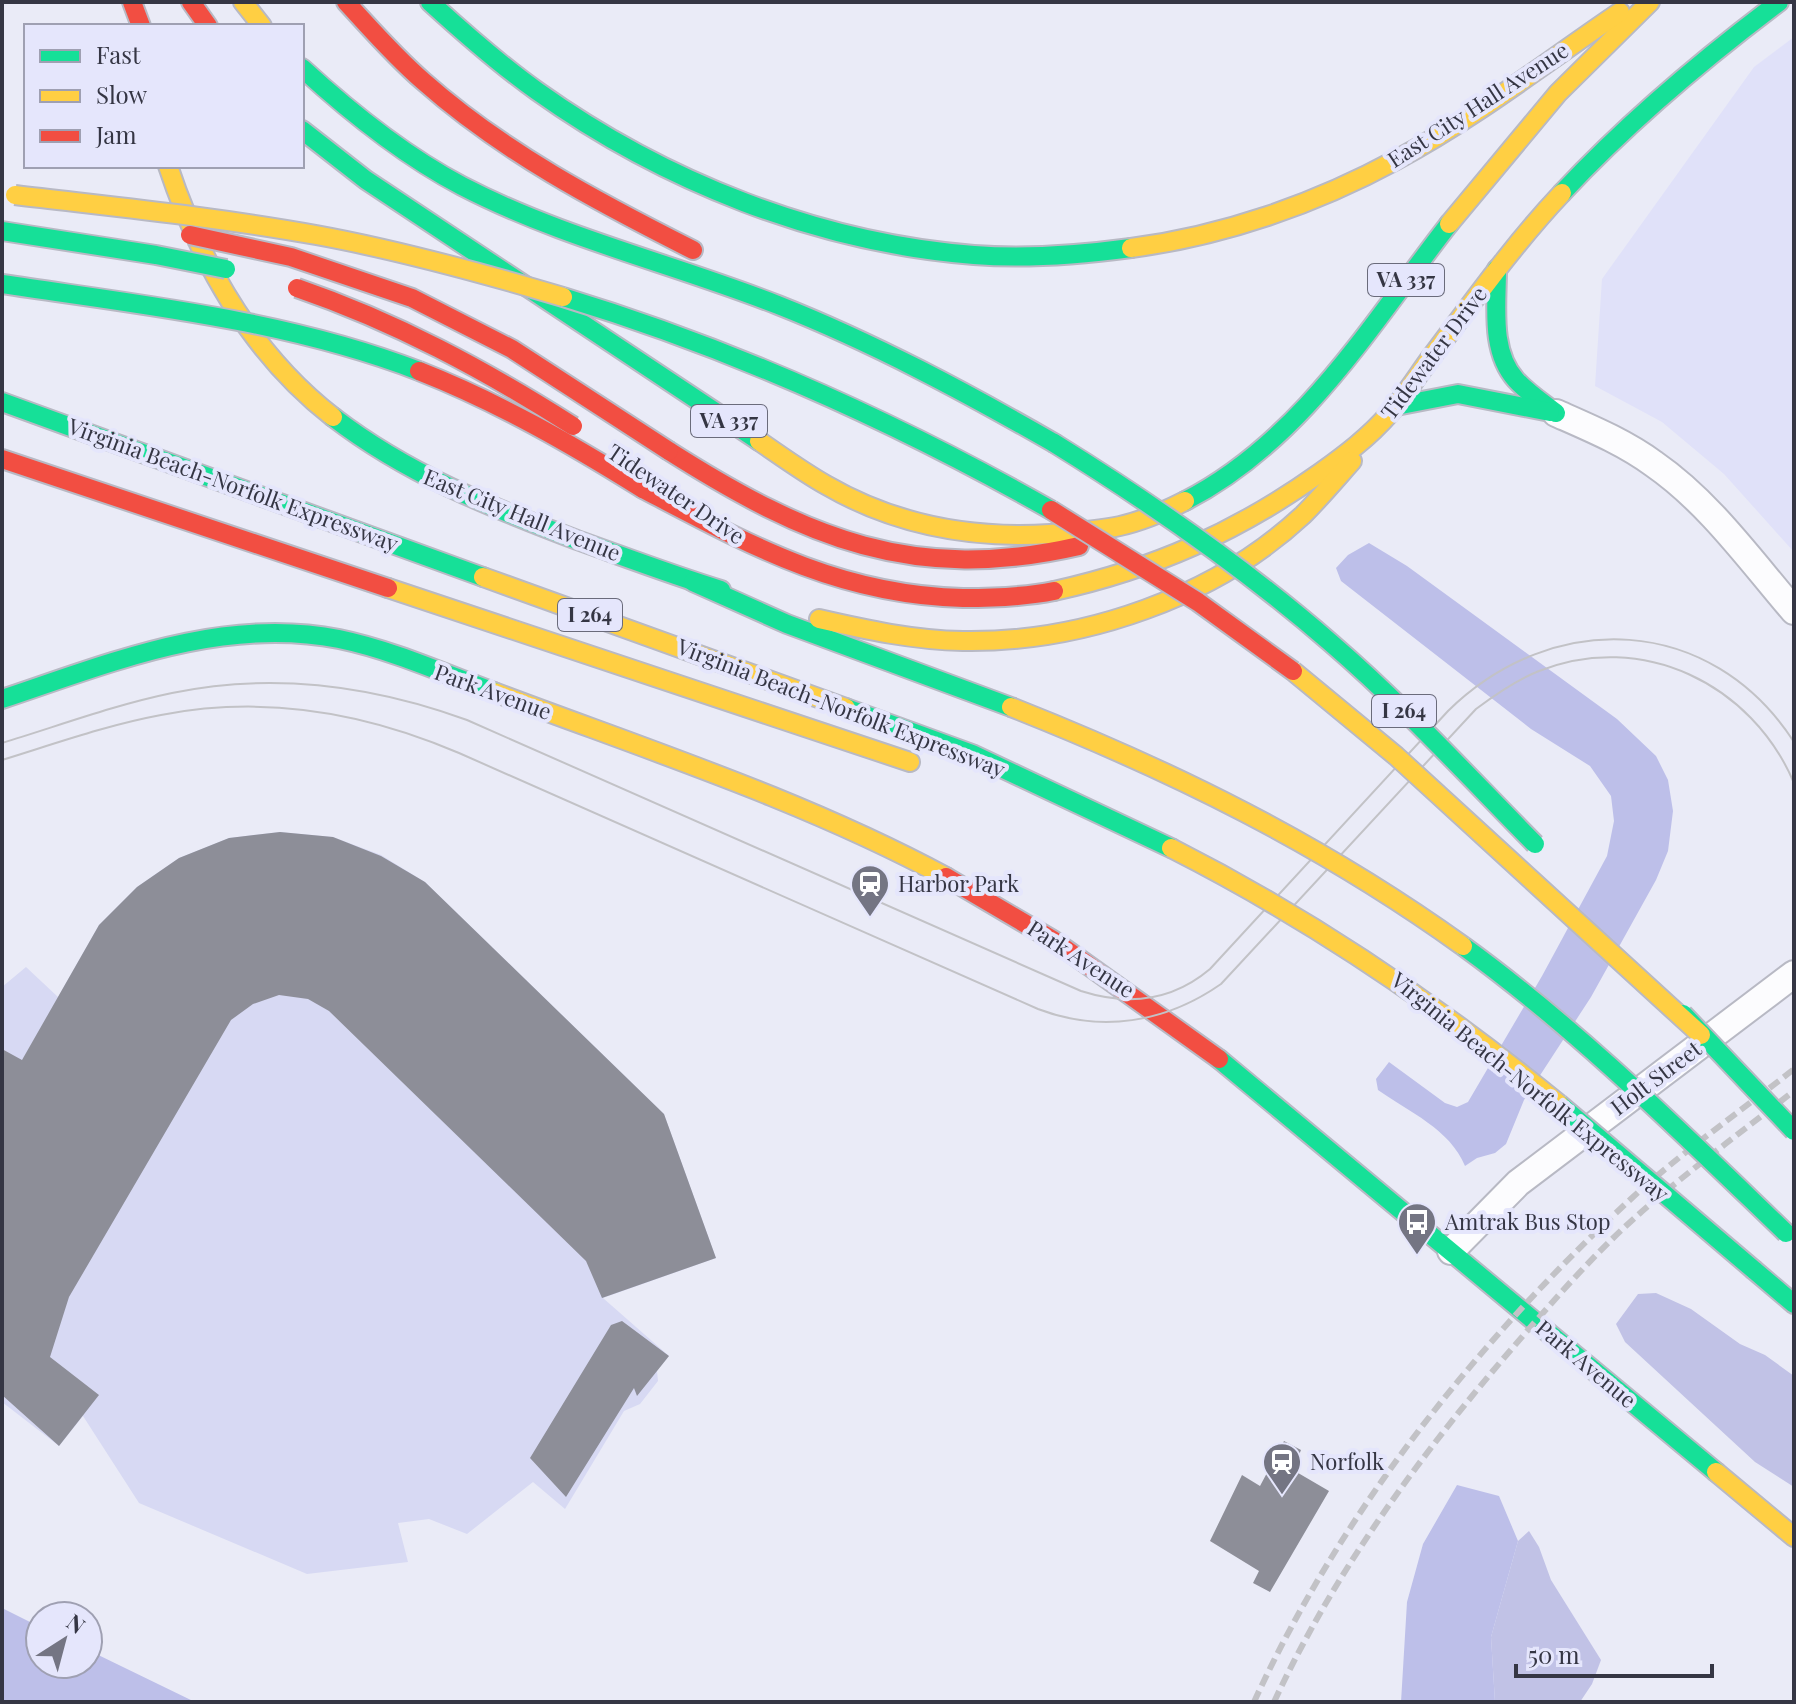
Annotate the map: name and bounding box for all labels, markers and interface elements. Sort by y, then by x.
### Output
legend [24,24,304,168]
street label: East City Hall Avenue [1381,34,1574,174]
text: Fast [96,38,141,70]
text: Slow [96,78,148,110]
text: Jam [95,118,137,150]
road number: VA 337 [1368,264,1444,296]
street label: Tidewater Drive [1373,280,1493,425]
road number: VA 337 [691,405,767,437]
street label: Virginia Beach-Norfolk Expressway [63,410,403,558]
street label: Tidewater Drive [602,436,751,550]
street label: East City Hall Avenue [419,461,625,567]
road number: I 264 [558,599,622,631]
street label: Virginia Beach-Norfolk Expressway [672,630,1010,784]
street label: Park Avenue [431,656,556,726]
road number: I 264 [1372,695,1436,727]
station icon: Harbor Park [849,863,891,918]
place label: Harbor Park [898,868,1019,898]
street label: Park Avenue [1022,912,1141,1004]
street label: Virginia Beach-Norfolk Expressway [1385,964,1676,1208]
street label: Holt Street [1604,1032,1708,1121]
bus stop icon: Amtrak Bus Stop [1396,1201,1438,1256]
place label: Amtrak Bus Stop [1444,1206,1611,1236]
street label: Park Avenue [1530,1312,1643,1414]
station icon: Norfolk [1261,1441,1303,1496]
place label: Norfolk [1310,1446,1384,1476]
north arrow [24,1600,104,1680]
text: N [61,1606,92,1640]
scale bar [1516,1628,1712,1678]
text: 50 m [1528,1638,1580,1670]

